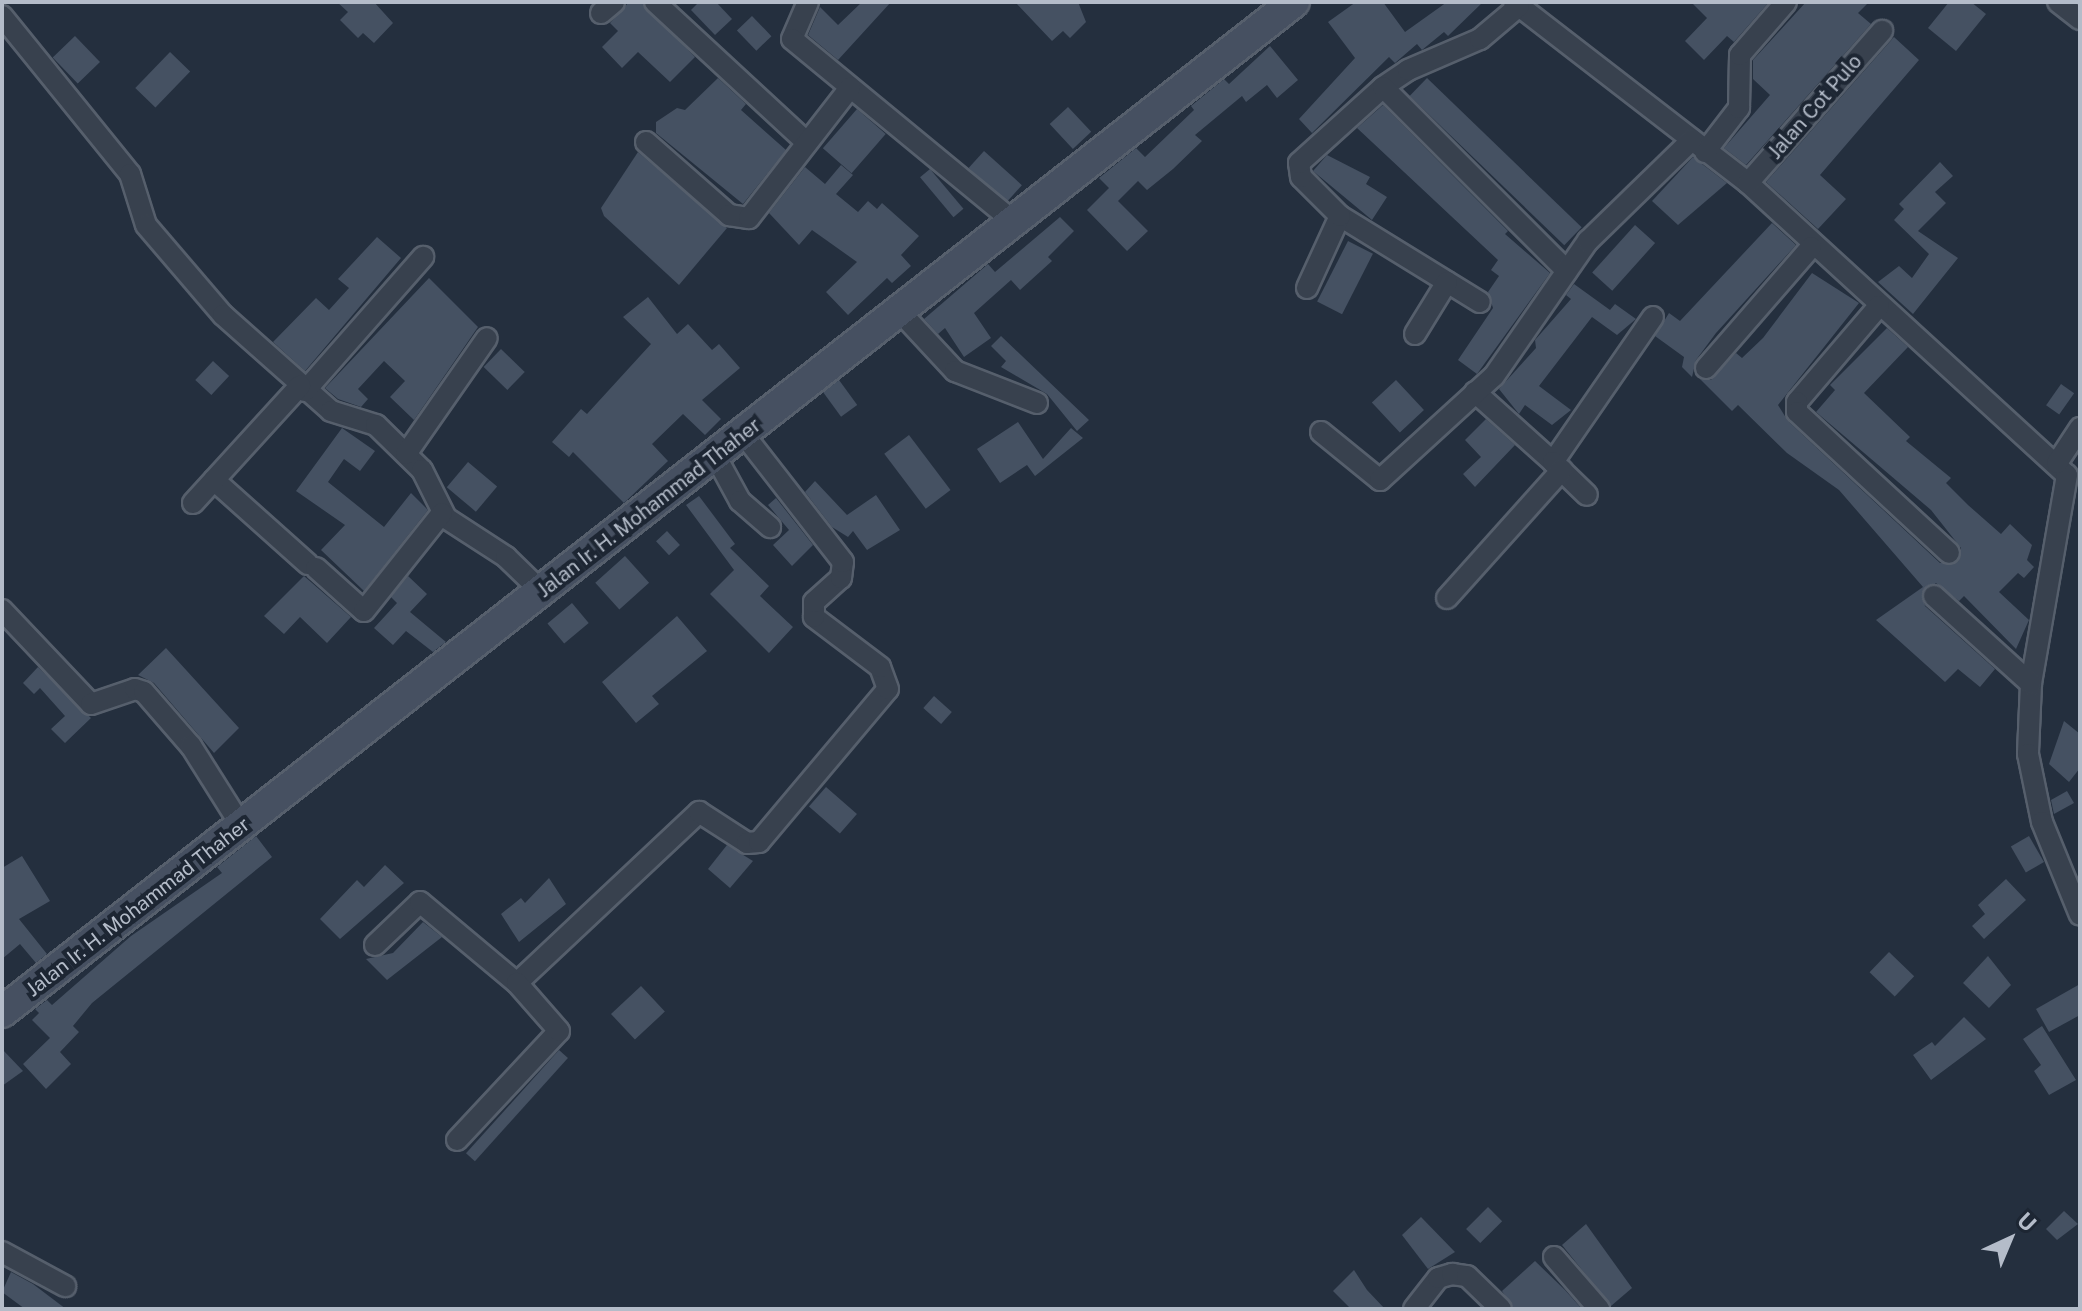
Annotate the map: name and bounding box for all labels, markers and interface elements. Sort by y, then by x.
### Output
street label: Jalan Cot Pulo [1763,50,1867,164]
street label: Jalan Ir. H. Mohammad Thaher [532,413,766,603]
street label: Jalan Ir. H. Mohammad Thaher [21,812,255,1002]
north arrow [1970,1199,2050,1279]
text: U [2012,1207,2041,1237]

